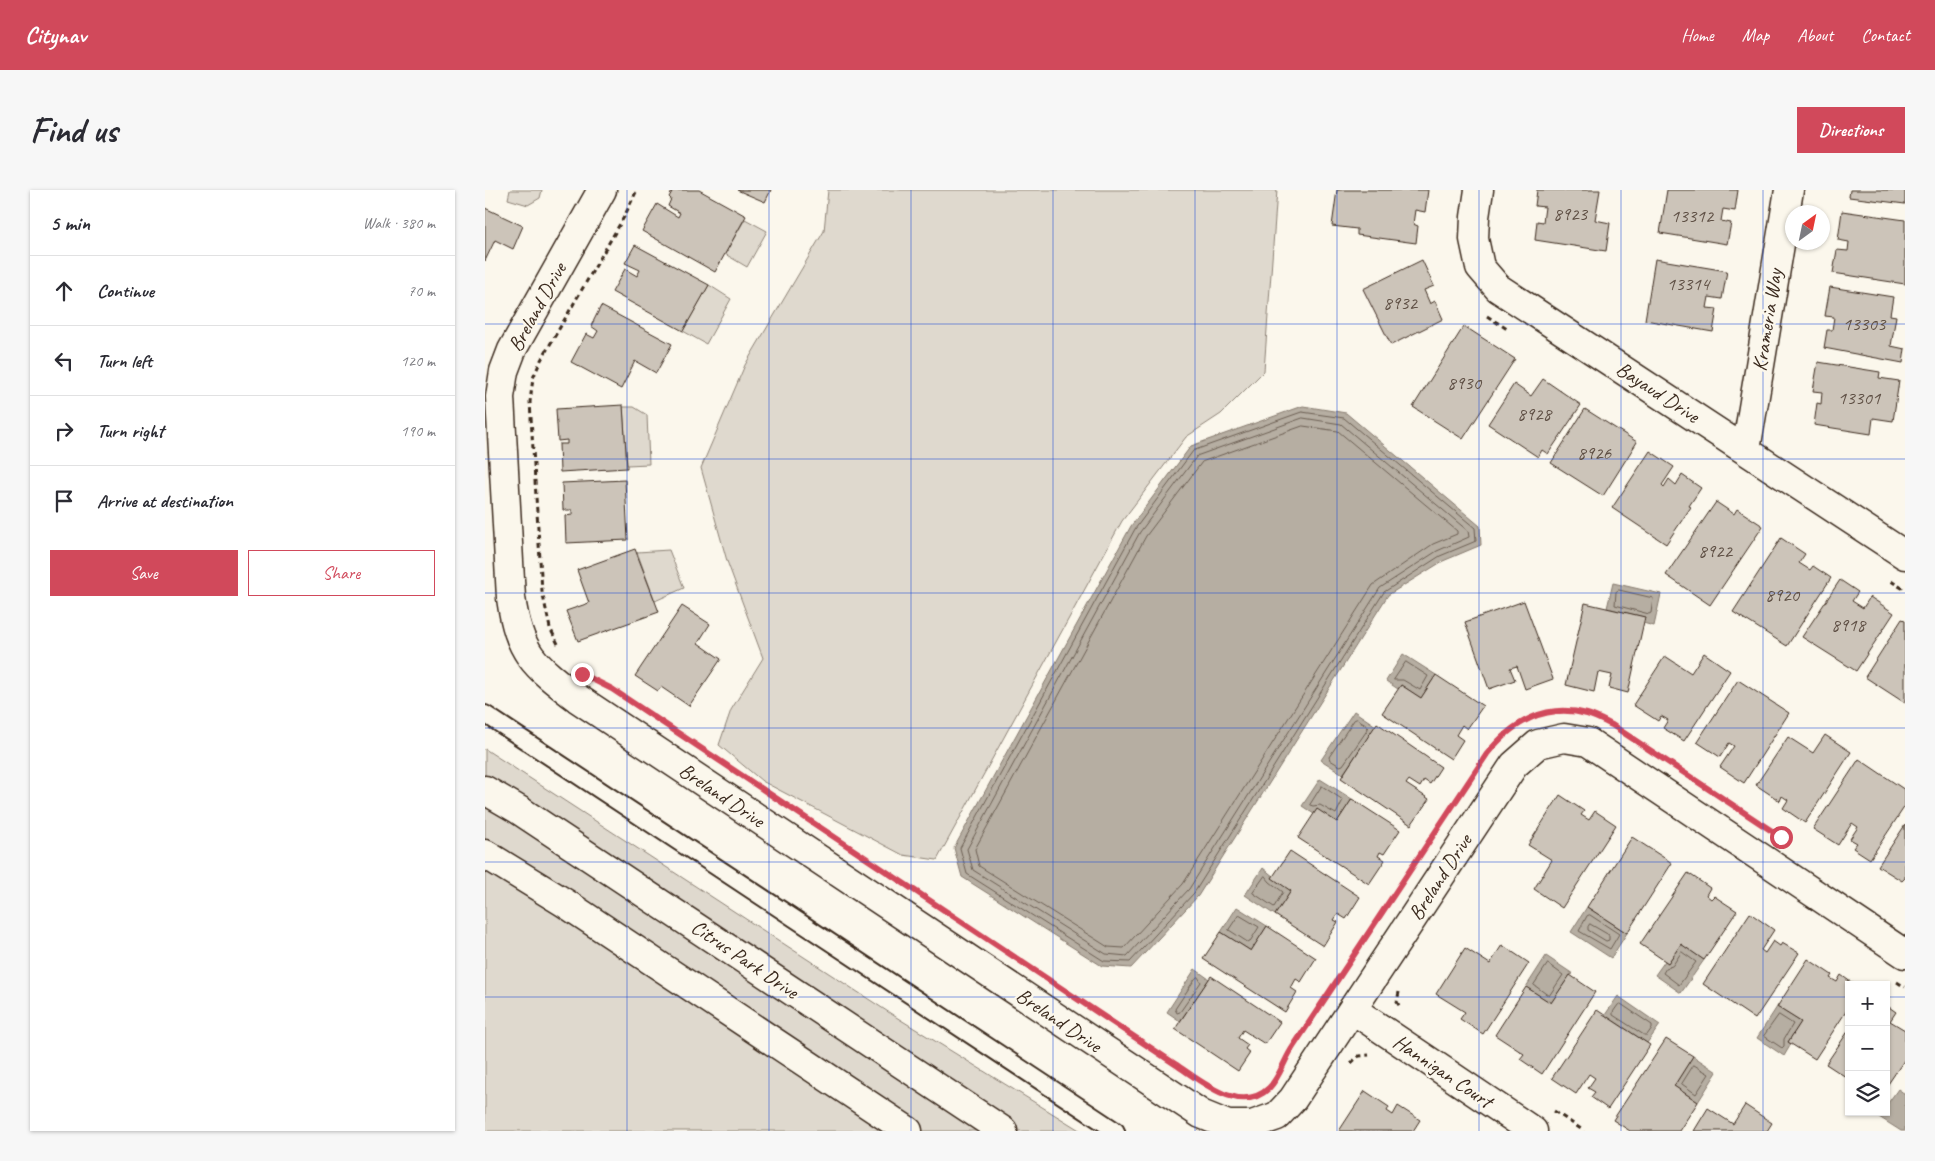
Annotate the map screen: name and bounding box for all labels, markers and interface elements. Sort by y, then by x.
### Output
text: Citynav [25,20,86,50]
text: Home [1681,24,1714,46]
text: Map [1742,24,1769,46]
text: About [1797,24,1833,46]
text: Contact [1861,24,1910,46]
button: Directions [1797,107,1905,153]
text: Find us [30,108,117,153]
house number: 8923 [1553,202,1589,226]
house number: 13312 [1671,204,1715,228]
north arrow [1785,205,1830,250]
text: 5 min [50,210,90,236]
text: Walk · 380 m [363,213,435,233]
street label: Breland Drive [502,256,573,356]
street label: Krameria Way [1746,265,1788,373]
house number: 13314 [1667,272,1712,296]
icon: ahead [50,277,78,305]
text: Continue [97,279,154,303]
text: 70 m [408,281,435,301]
house number: 8932 [1383,291,1419,315]
house number: 13303 [1843,312,1887,336]
icon: left [50,347,78,375]
text: Turn left [97,349,152,373]
text: 120 m [401,351,435,371]
street label: Bayaud Drive [1612,356,1705,429]
house number: 8930 [1447,371,1483,395]
house number: 13301 [1838,386,1882,410]
house number: 8928 [1517,402,1554,426]
icon: right [50,417,78,445]
text: Turn right [97,419,164,443]
text: 190 m [401,421,435,441]
house number: 8926 [1577,441,1613,465]
icon: arrive [50,487,78,515]
text: Arrive at destination [97,489,233,513]
house number: 8922 [1698,539,1734,563]
button: Save [50,550,238,596]
button: Share [248,550,435,596]
house number: 8920 [1765,583,1801,607]
house number: 8918 [1831,613,1868,637]
route end [571,663,594,686]
street label: Breland Drive [674,757,771,834]
route start [1770,826,1793,849]
street label: Breland Drive [1403,827,1479,925]
street label: Citrus Park Drive [686,914,805,1005]
map controls [1845,981,1890,1116]
button: + [1845,981,1890,1026]
street label: Breland Drive [1011,982,1108,1059]
button: − [1845,1026,1890,1071]
street label: Hannigan Court [1388,1028,1500,1115]
button: layers [1845,1071,1890,1116]

